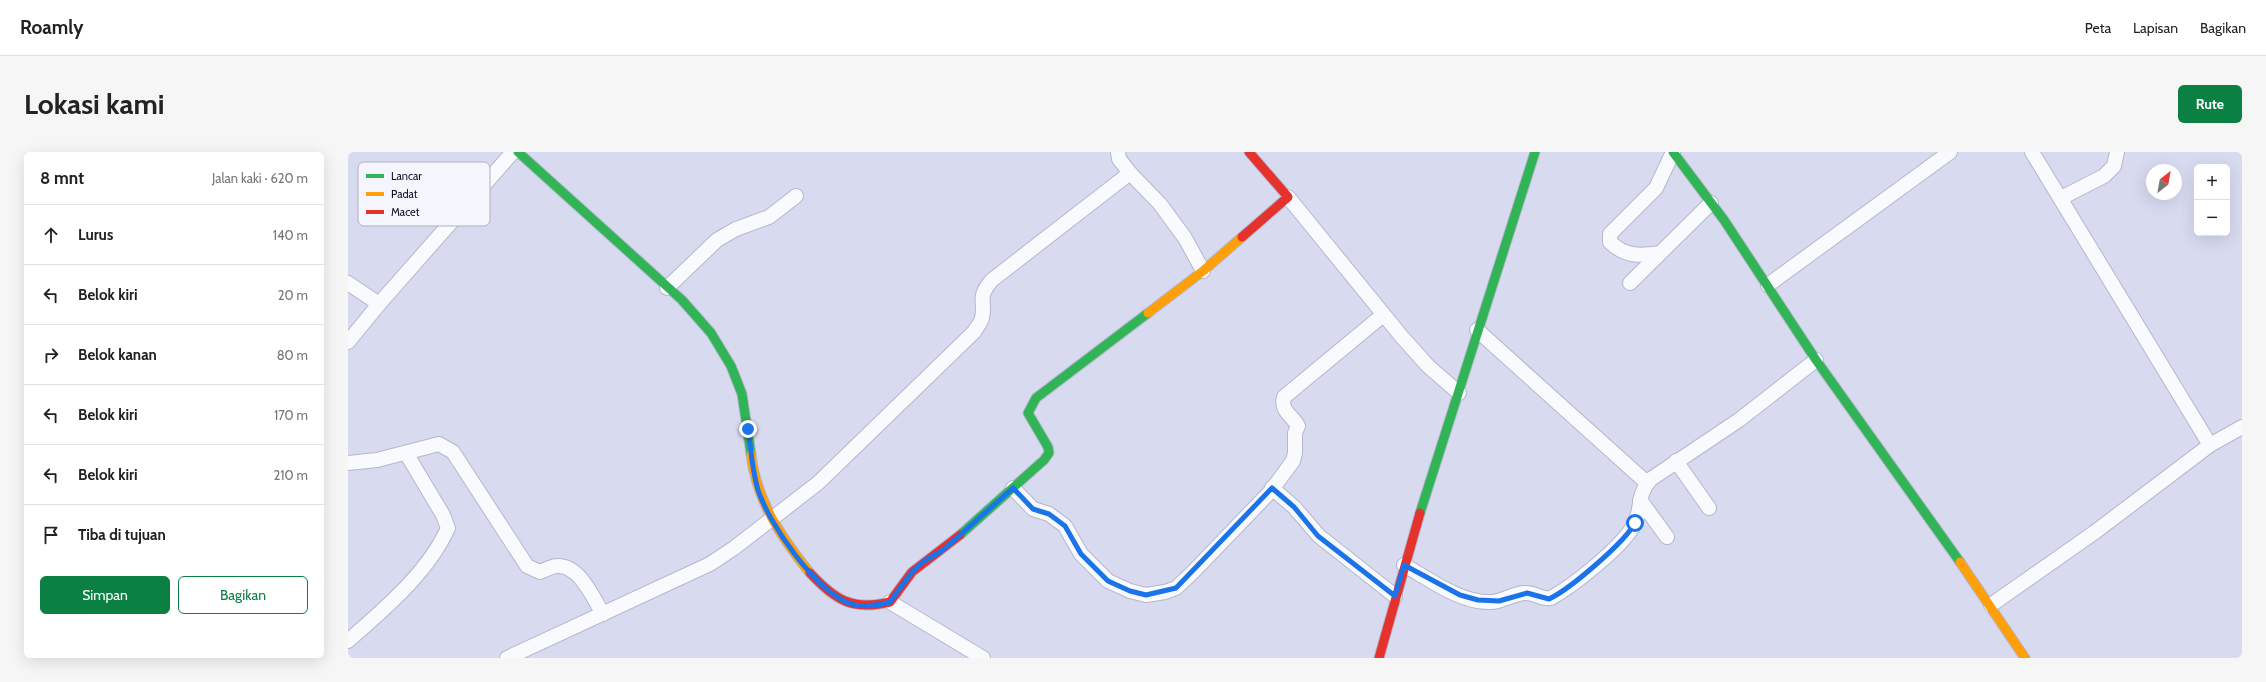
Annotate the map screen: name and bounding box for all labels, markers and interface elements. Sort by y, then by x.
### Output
text: Roamly [20,16,83,39]
text: Peta [2085,19,2111,37]
text: Lapisan [2133,19,2178,37]
text: Bagikan [2200,19,2246,37]
button: Rute [2178,85,2242,123]
text: Lokasi kami [24,87,164,121]
legend [358,162,490,226]
north arrow [2146,164,2182,200]
map controls [2194,164,2230,236]
button: + [2194,164,2230,200]
text: 8 mnt [40,168,84,188]
text: Lancar [391,169,422,183]
text: Jalan kaki · 620 m [212,170,308,186]
text: Padat [391,187,418,201]
button: − [2194,200,2230,236]
text: Macet [391,205,420,219]
icon: ahead [40,224,62,246]
text: Lurus [78,226,113,244]
text: 140 m [273,227,308,243]
icon: left [40,284,62,306]
text: Belok kiri [78,286,138,304]
text: 20 m [278,287,308,303]
icon: right [40,344,62,366]
text: Belok kanan [78,346,157,364]
text: 80 m [277,347,308,363]
icon: left [40,404,62,426]
text: Belok kiri [78,406,138,424]
text: 170 m [274,407,308,423]
route end [739,420,757,438]
icon: left [40,464,62,486]
text: Belok kiri [78,466,138,484]
text: 210 m [274,467,308,483]
route start [1626,514,1644,532]
icon: arrive [40,524,62,546]
text: Tiba di tujuan [78,526,166,544]
button: Simpan [40,576,170,614]
button: Bagikan [178,576,308,614]

